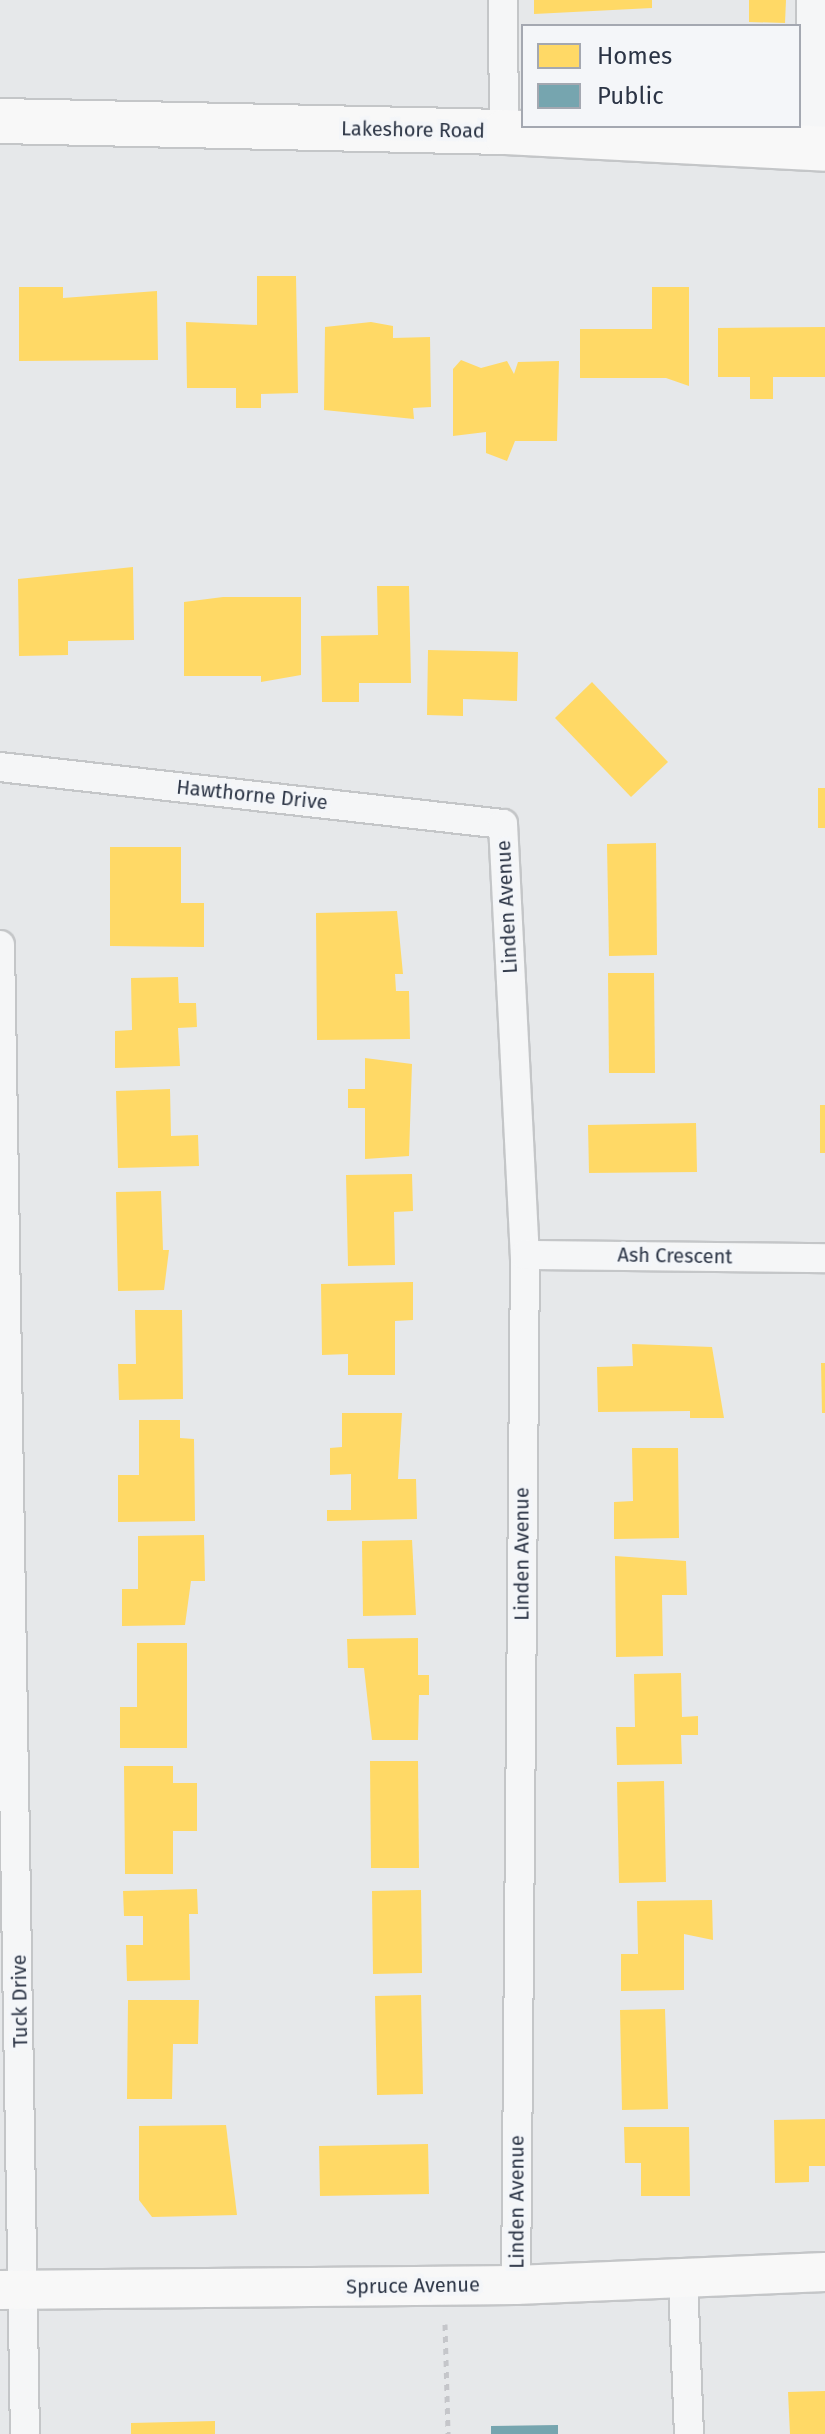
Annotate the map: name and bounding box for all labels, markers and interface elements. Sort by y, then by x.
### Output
legend [521,24,801,128]
text: Homes [597,42,672,70]
text: Public [597,82,664,110]
street label: Lakeshore Road [341,117,485,143]
street label: Hawthorne Drive [175,775,329,815]
street label: Linden Avenue [492,840,522,974]
street label: Ash Crescent [617,1243,733,1269]
street label: Linden Avenue [510,1487,534,1621]
street label: Tuck Drive [7,1954,33,2048]
street label: Linden Avenue [505,2135,529,2269]
street label: Spruce Avenue [346,2273,480,2299]

